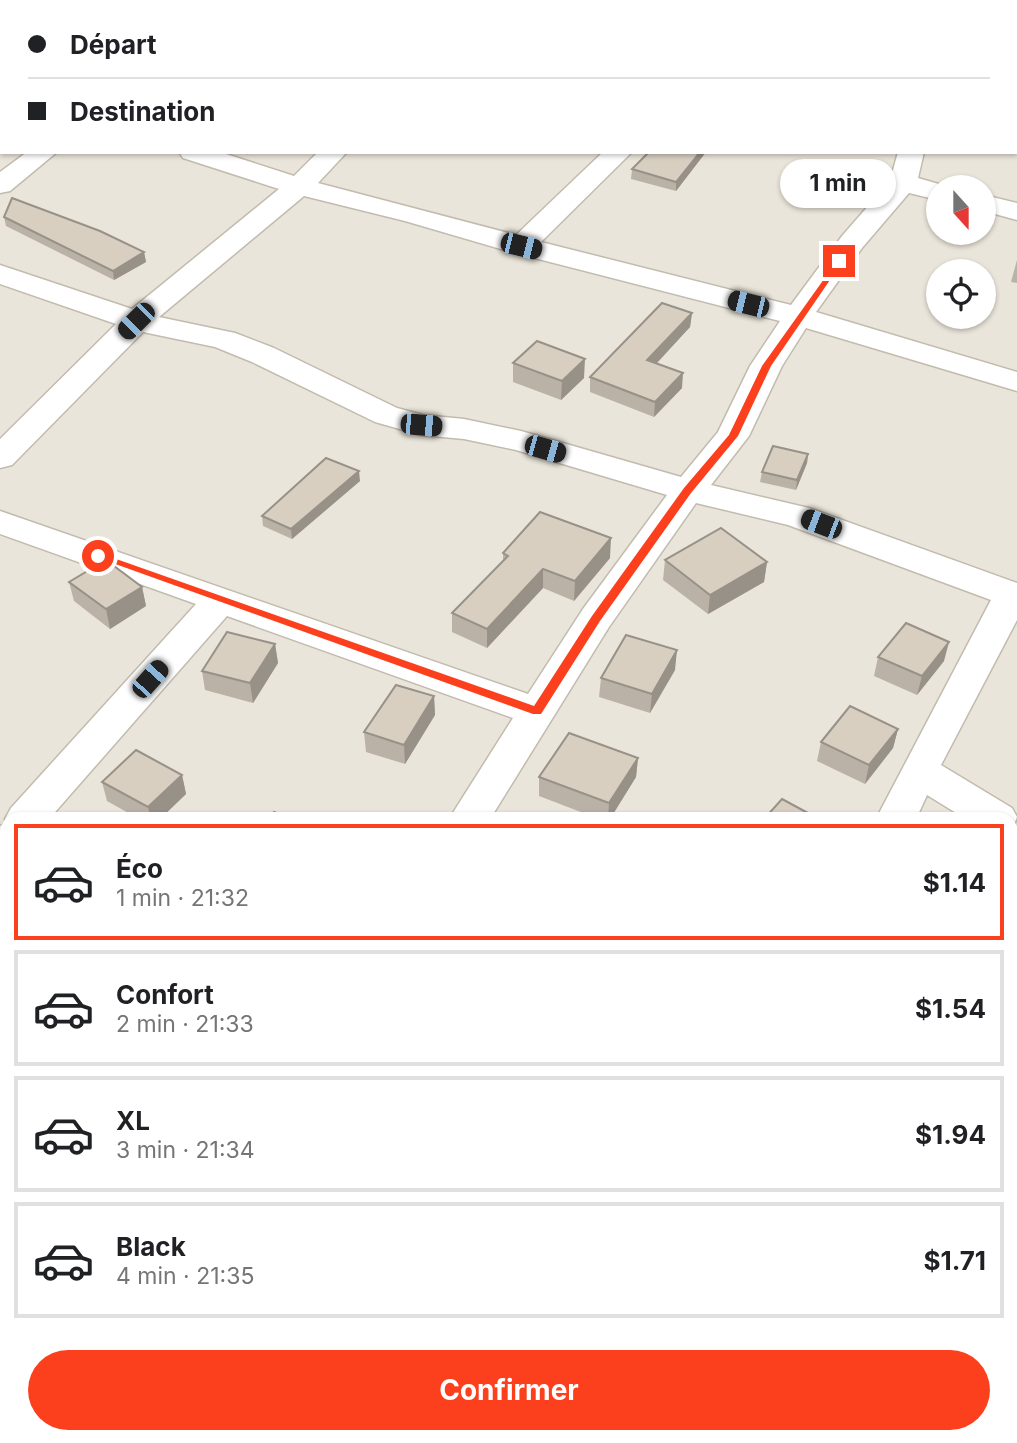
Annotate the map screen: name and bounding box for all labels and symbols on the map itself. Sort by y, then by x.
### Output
callout: 1 min [781,160,897,208]
north arrow [926,175,996,245]
car [499,231,544,261]
route end [823,245,855,277]
car [726,289,771,319]
car [114,299,159,343]
car [400,413,443,437]
car [522,433,569,465]
car [798,507,845,541]
route start [82,540,114,572]
car [129,656,172,702]

